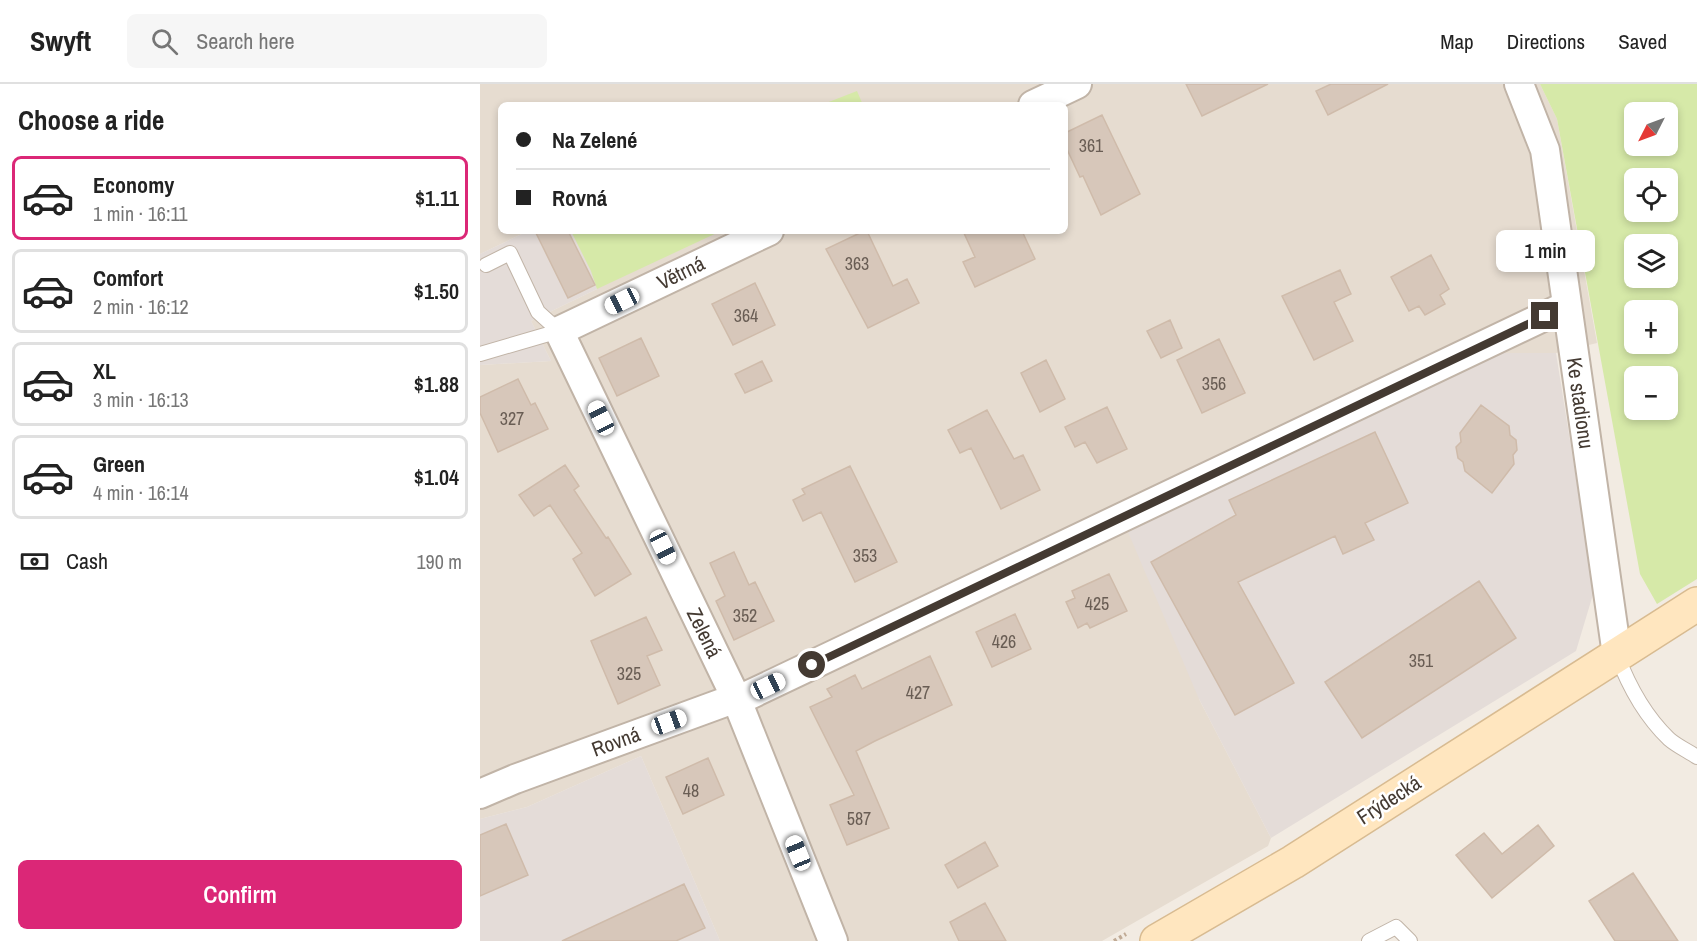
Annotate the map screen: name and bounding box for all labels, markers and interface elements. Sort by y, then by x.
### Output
search box [127,14,547,68]
text: Swyft [30,22,91,60]
icon: search [148,25,181,58]
text: Search here [196,26,295,56]
text: Map [1440,27,1474,56]
text: Directions [1507,27,1585,56]
text: Saved [1618,27,1667,56]
text: Choose a ride [18,102,164,138]
north arrow [1624,102,1678,156]
map controls [1624,102,1678,420]
text: Na Zelené [552,125,637,155]
house number: 361 [1079,133,1104,158]
button: locate [1624,168,1678,222]
text: Economy [93,170,174,200]
icon: car [21,171,75,225]
text: $1.11 [415,183,459,213]
text: Rovná [552,183,607,213]
text: 1 min · 16:11 [93,200,188,227]
callout: 1 min [1496,229,1594,271]
button: layers [1624,234,1678,288]
text: 1 min [1524,237,1567,264]
street label: Větrná [652,248,710,296]
house number: 363 [845,251,869,276]
text: Comfort [93,263,163,293]
icon: car [21,264,75,318]
text: $1.50 [414,276,459,306]
car [602,285,642,317]
text: 2 min · 16:12 [93,293,189,320]
button: + [1624,300,1678,354]
route end [1531,302,1558,329]
house number: 364 [734,303,758,328]
street label: Ke stadionu [1560,355,1601,450]
text: XL [93,356,116,386]
icon: car [21,357,75,411]
button: − [1624,366,1678,420]
text: $1.88 [414,369,459,399]
house number: 356 [1202,371,1226,396]
text: 3 min · 16:13 [93,386,189,413]
car [585,398,617,438]
house number: 327 [500,406,524,431]
text: Green [93,449,145,479]
icon: car [21,450,75,504]
text: $1.04 [414,462,459,492]
text: 4 min · 16:14 [93,479,189,506]
car [647,527,679,567]
house number: 353 [853,543,877,568]
icon: cash [18,545,51,578]
text: Cash [66,546,108,576]
text: 190 m [416,548,462,575]
house number: 425 [1085,591,1109,616]
street label: Zelená [680,603,729,663]
house number: 352 [733,603,757,628]
house number: 426 [992,629,1016,654]
house number: 351 [1409,648,1434,673]
route start [798,651,825,678]
house number: 325 [617,661,641,686]
car [748,670,788,702]
house number: 427 [906,680,930,705]
car [649,707,689,737]
street label: Rovná [587,719,645,764]
street label: Frýdecká [1351,768,1427,831]
house number: 48 [683,778,699,803]
house number: 587 [847,806,871,831]
car [783,833,813,873]
button: Confirm [18,860,462,929]

